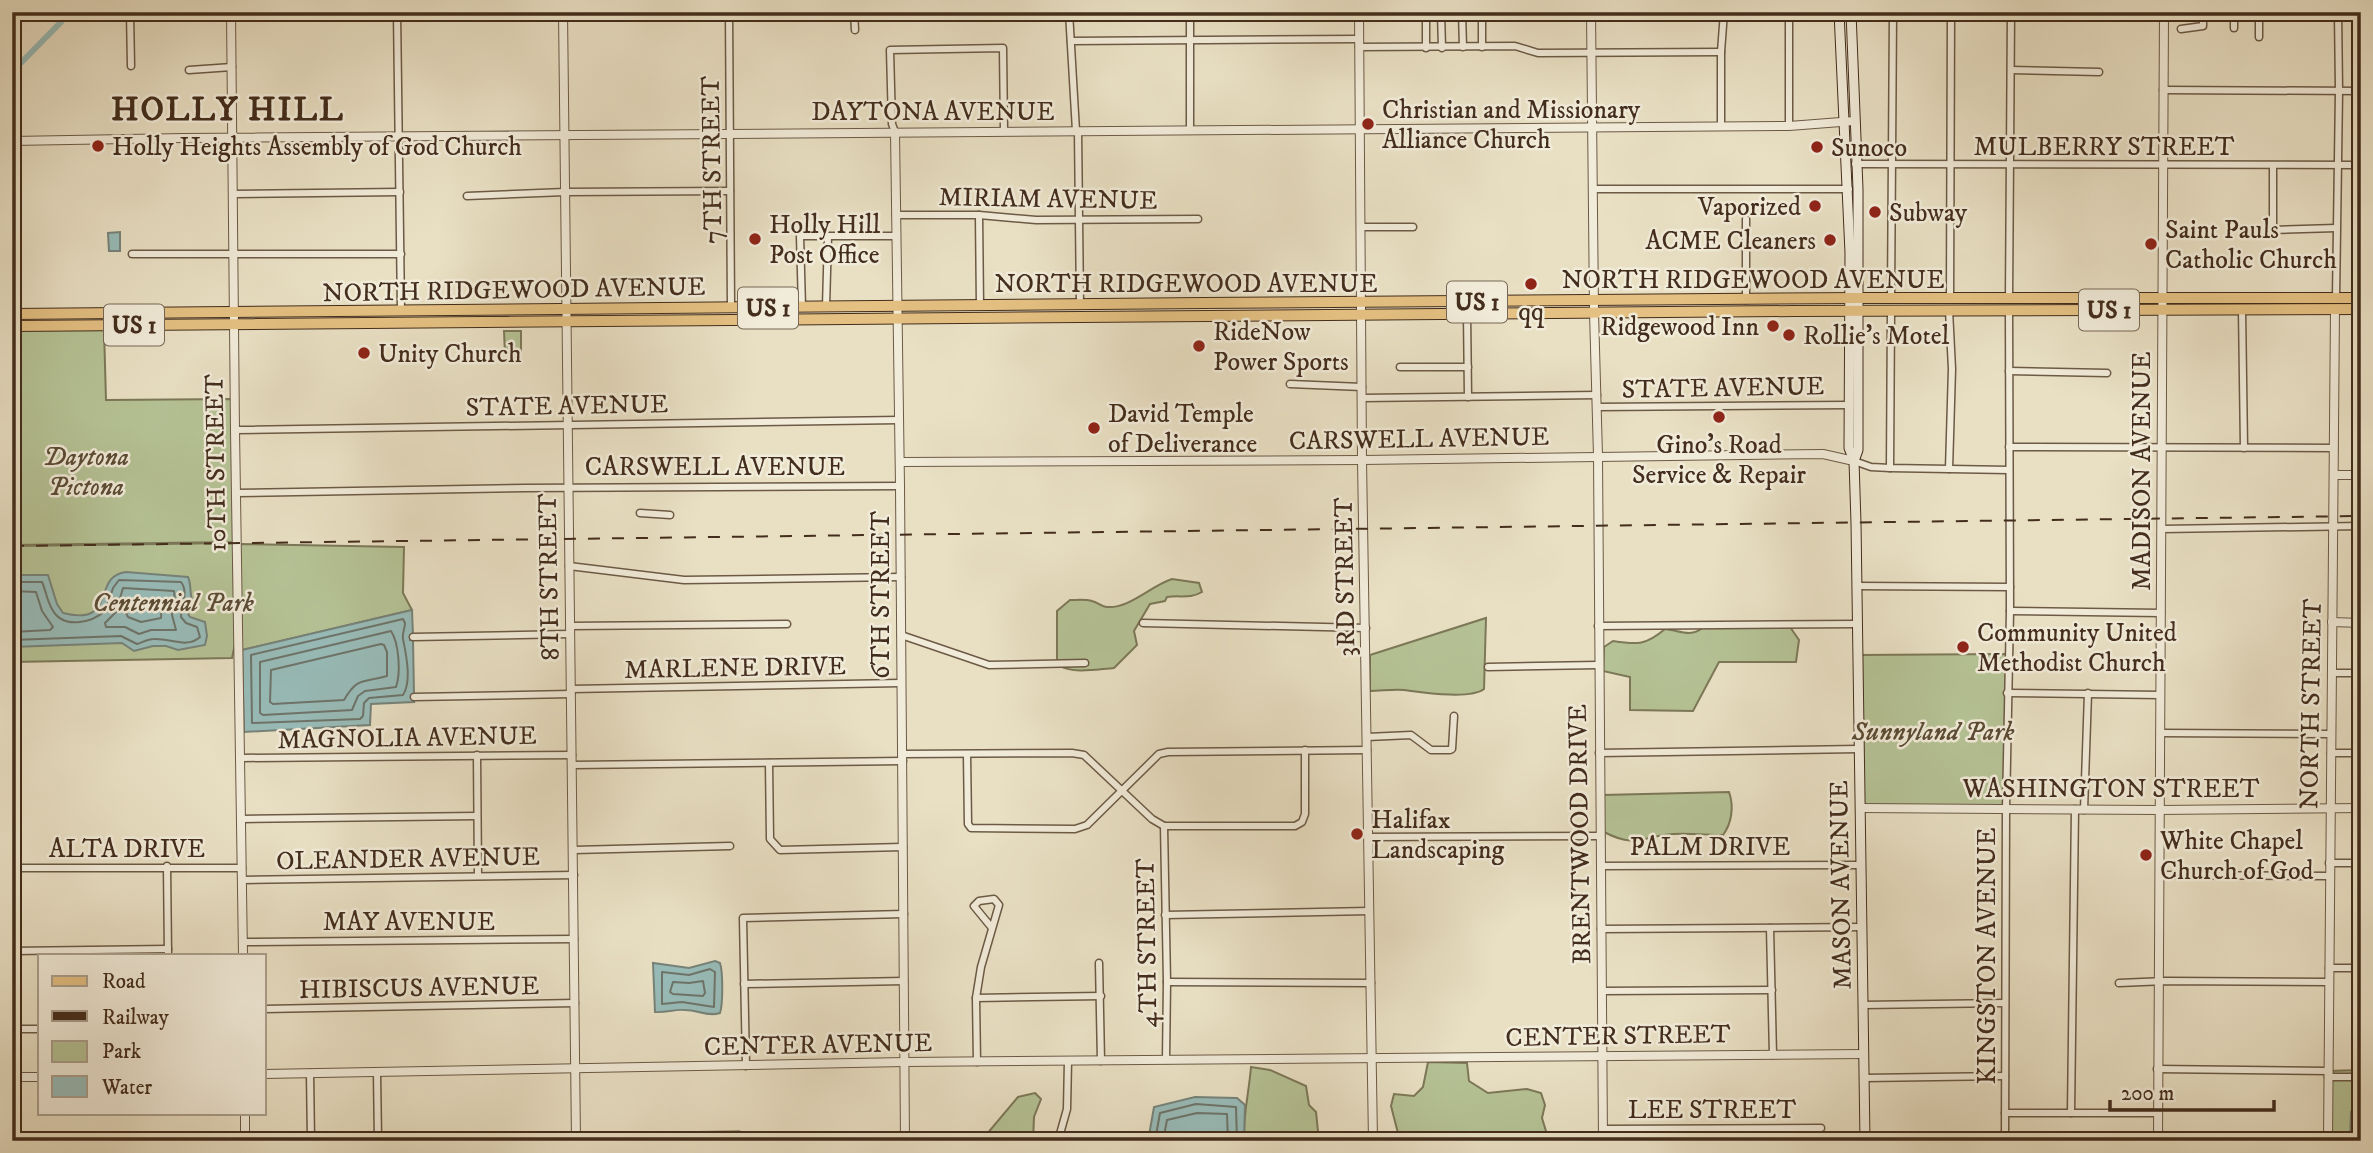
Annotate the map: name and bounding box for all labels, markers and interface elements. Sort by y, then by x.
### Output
street label: 7TH STREET [695,75,730,244]
district label: HOLLY HILL [111,90,345,131]
place label: Christian and Missionary Alliance Church [1382,94,1641,157]
street label: DAYTONA AVENUE [811,96,1055,129]
marker: Christian and Missionary Alliance Church [1360,116,1376,132]
place label: Holly Heights Assembly of God Church [112,131,522,164]
street label: MULBERRY STREET [1974,131,2235,164]
place label: Sunoco [1831,132,1907,165]
marker: Holly Heights Assembly of God Church [90,138,106,154]
marker: Sunoco [1809,139,1825,155]
street label: MIRIAM AVENUE [938,181,1158,218]
place label: Vaporized [1697,191,1801,224]
place label: Subway [1889,197,1968,230]
marker: Vaporized [1807,198,1823,214]
marker: Subway [1867,204,1883,220]
place label: Holly Hill Post Office [769,209,881,272]
place label: Saint Pauls Catholic Church [2165,214,2337,277]
place label: ACME Cleaners [1645,225,1816,258]
marker: Holly Hill Post Office [747,231,763,247]
marker: ACME Cleaners [1822,232,1838,248]
marker: Saint Pauls Catholic Church [2143,236,2159,252]
street label: NORTH RIDGEWOOD AVENUE [1561,264,1945,297]
street label: NORTH RIDGEWOOD AVENUE [994,268,1378,301]
street label: NORTH RIDGEWOOD AVENUE [322,271,706,310]
marker: qq [1523,276,1539,292]
road number: US 1 [1447,282,1507,323]
road number: US 1 [738,288,798,328]
road number: US 1 [2079,290,2139,330]
place label: qq [1518,296,1545,329]
road number: US 1 [104,304,164,346]
place label: Ridgewood Inn [1600,311,1759,344]
place label: RideNow Power Sports [1213,316,1349,379]
marker: Ridgewood Inn [1765,318,1781,334]
place label: Rollie's Motel [1803,320,1949,353]
marker: Rollie's Motel [1781,327,1797,343]
place label: Unity Church [378,338,522,371]
marker: RideNow Power Sports [1191,338,1207,354]
marker: Unity Church [356,345,372,361]
street label: MADISON AVENUE [2126,351,2159,591]
street label: STATE AVENUE [1621,370,1825,407]
street label: 10TH STREET [198,374,235,552]
street label: STATE AVENUE [465,388,669,425]
place label: David Temple of Deliverance [1108,398,1257,461]
marker: Gino’s Road Service & Repair [1711,409,1727,425]
marker: David Temple of Deliverance [1086,420,1102,436]
street label: CARSWELL AVENUE [1288,421,1550,458]
place label: Gino’s Road Service & Repair [1632,429,1806,492]
park label: Daytona Pictona [43,441,129,504]
street label: CARSWELL AVENUE [585,451,845,484]
street label: 8TH STREET [532,493,567,661]
street label: 3RD STREET [1328,497,1363,657]
street label: 6TH STREET [865,511,898,679]
park label: Centennial Park [92,587,254,620]
street label: NORTH STREET [2293,598,2330,810]
place label: Community United Methodist Church [1977,617,2177,680]
marker: Community United Methodist Church [1955,639,1971,655]
street label: MARLENE DRIVE [624,650,846,687]
street label: BRENTWOOD DRIVE [1562,704,1599,964]
park label: Sunnyland Park [1851,716,2014,749]
street label: MAGNOLIA AVENUE [277,720,537,757]
street label: WASHINGTON STREET [1962,773,2260,806]
street label: MASON AVENUE [1823,780,1860,990]
place label: Halifax Landscaping [1371,804,1505,867]
place label: White Chapel Church of God [2159,825,2314,888]
marker: Halifax Landscaping [1349,826,1365,842]
street label: KINGSTON AVENUE [1971,827,2004,1085]
street label: PALM DRIVE [1629,831,1791,864]
street label: ALTA DRIVE [49,833,205,866]
street label: OLEANDER AVENUE [276,841,540,878]
marker: White Chapel Church of God [2138,847,2154,863]
street label: 4TH STREET [1130,858,1165,1028]
street label: MAY AVENUE [323,906,495,939]
legend [38,954,266,1114]
text: Road [102,969,146,995]
street label: HIBISCUS AVENUE [298,970,540,1007]
text: Railway [102,1005,170,1031]
street label: CENTER STREET [1505,1018,1731,1055]
street label: CENTER AVENUE [703,1027,933,1064]
text: Park [102,1039,142,1065]
scale bar [2110,1069,2275,1113]
text: Water [101,1075,152,1101]
text: 200 m [2121,1081,2174,1107]
street label: LEE STREET [1628,1094,1796,1127]

